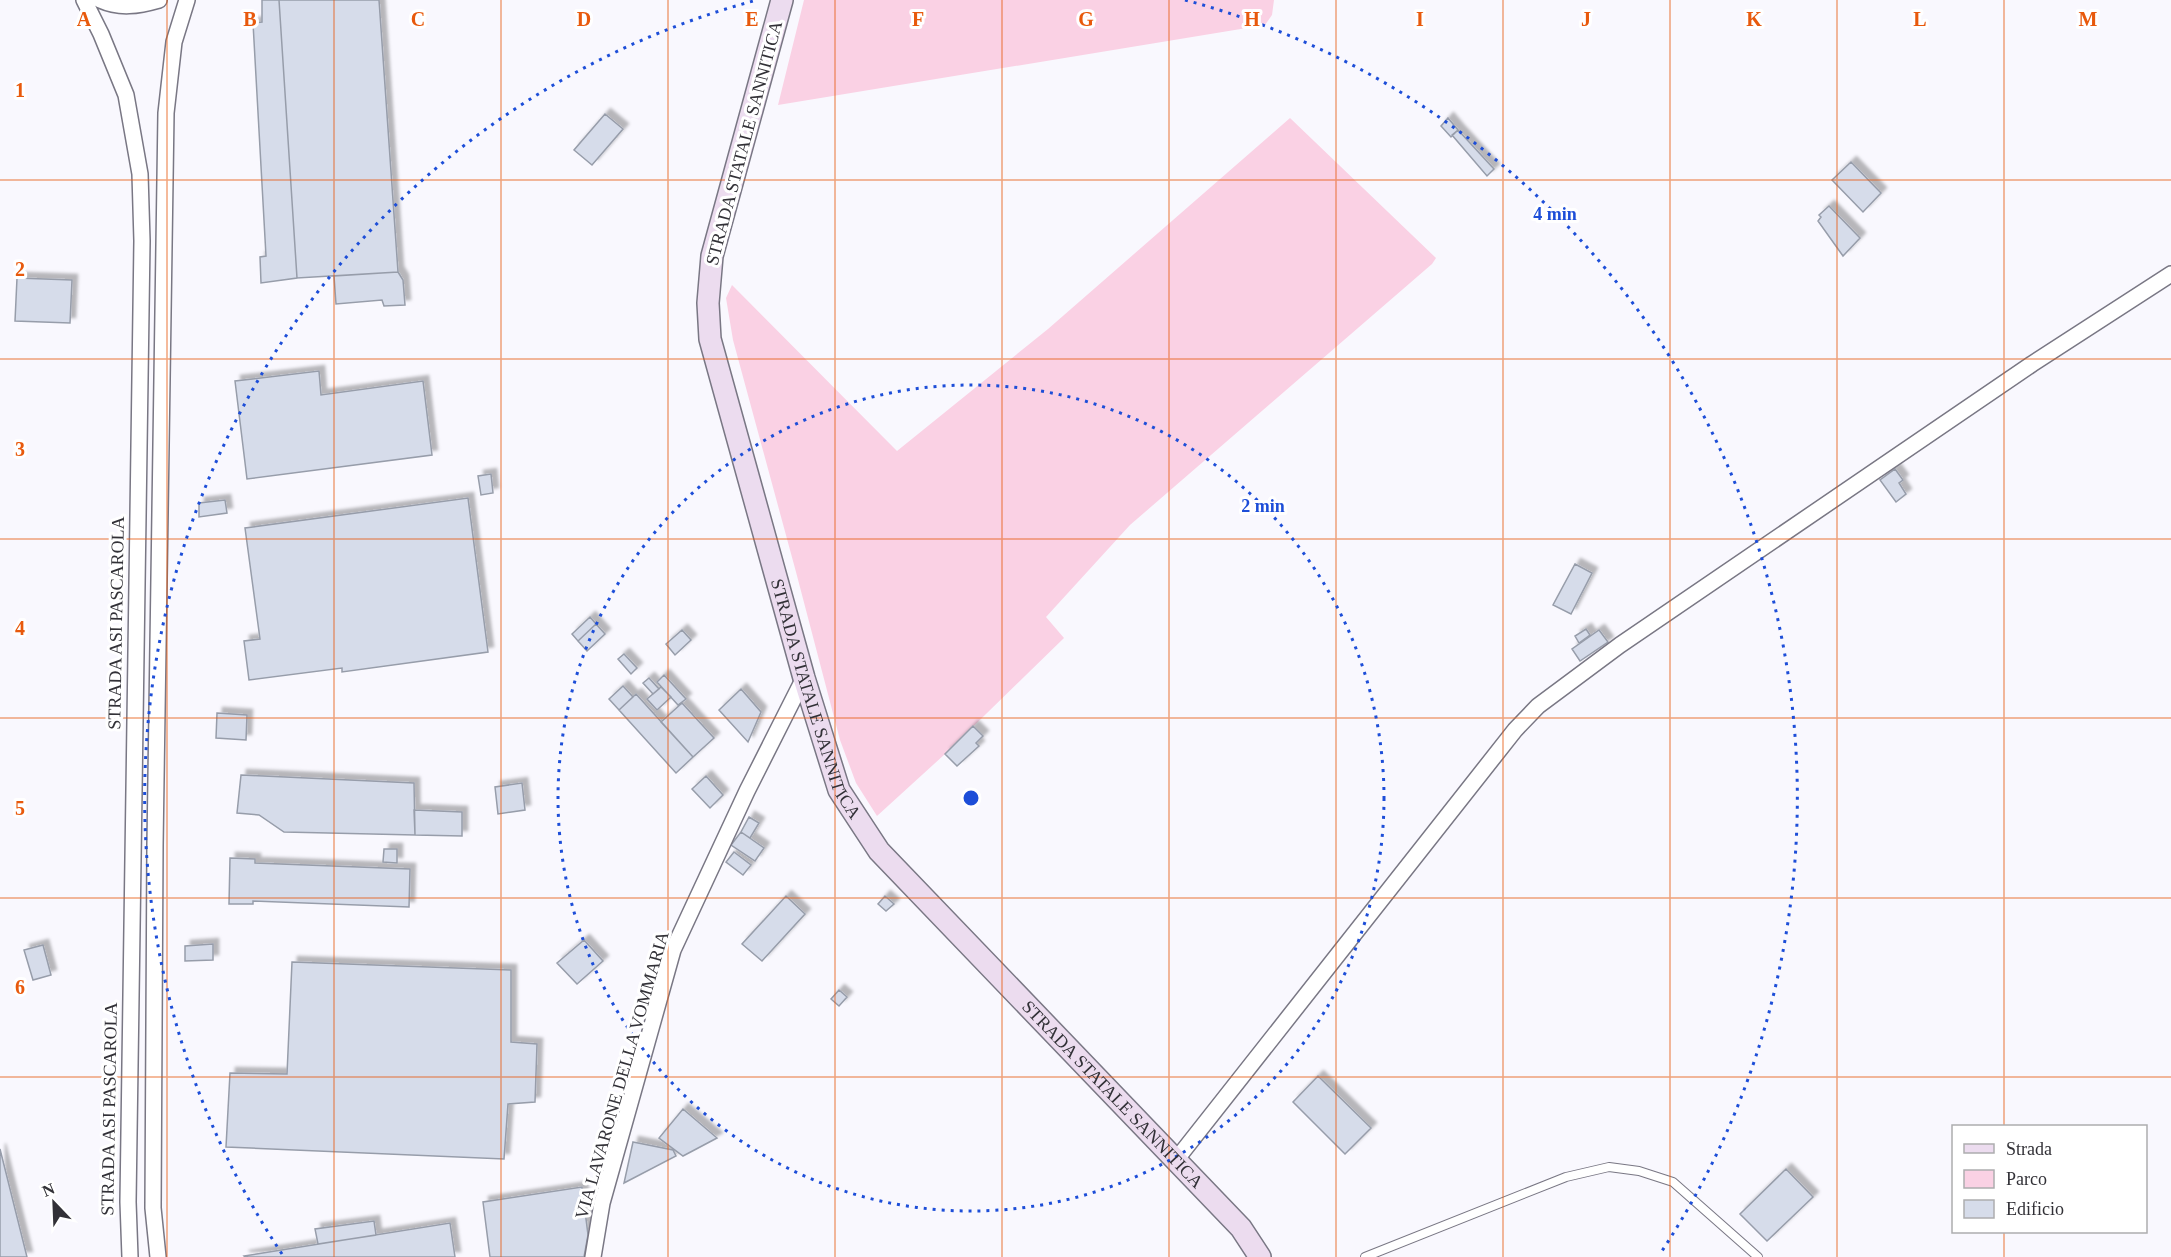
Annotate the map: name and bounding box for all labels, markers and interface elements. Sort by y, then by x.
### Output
text: A [77,8,92,30]
text: B [243,8,257,30]
text: C [411,8,425,30]
text: D [577,8,591,30]
text: F [912,8,924,30]
text: G [1078,8,1094,30]
text: H [1244,8,1260,30]
text: I [1416,8,1424,30]
text: J [1581,8,1591,30]
text: K [1746,8,1762,30]
text: L [1913,8,1927,30]
text: M [2079,8,2098,30]
street label: STRADA STATALE SANNITICA [701,18,787,268]
text: 1 [15,79,25,101]
text: 4 min [1533,204,1577,224]
text: 2 [15,258,25,280]
text: 3 [15,438,25,460]
text: 2 min [1241,496,1285,516]
street label: STRADA ASI PASCAROLA [104,516,128,730]
street label: STRADA STATALE SANNITICA [767,577,865,823]
text: 4 [15,617,25,639]
centre of rings [961,788,981,808]
text: 5 [15,797,25,819]
street label: VIA LAVARONE DELLA VOMMARIA [571,929,673,1221]
text: 6 [15,976,25,998]
street label: STRADA STATALE SANNITICA [1018,996,1207,1192]
street label: STRADA ASI PASCAROLA [97,1002,121,1216]
legend [1952,1125,2147,1233]
text: Strada [2006,1139,2052,1159]
text: Parco [2006,1169,2047,1189]
north arrow [24,1173,84,1233]
text: N [40,1179,57,1200]
text: Edificio [2006,1199,2064,1219]

